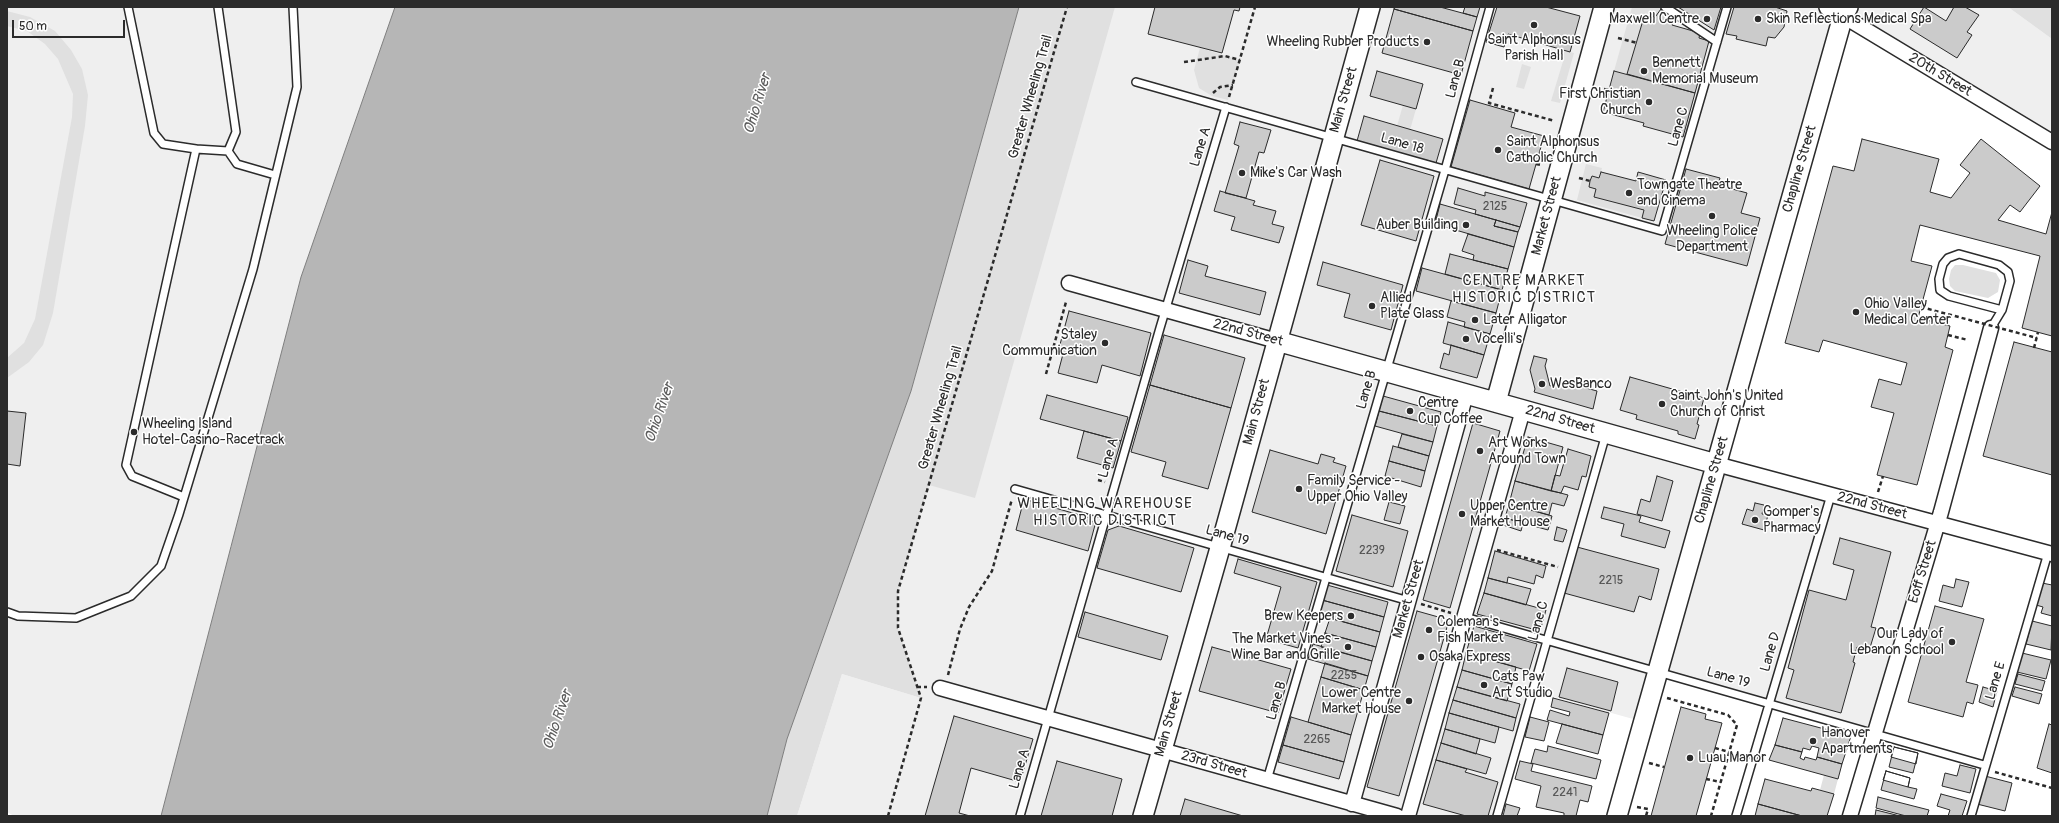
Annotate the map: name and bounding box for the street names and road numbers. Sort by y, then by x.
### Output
street label: Greater Wheeling Trail [1005,33,1057,161]
street label: 20th Street [1905,50,1975,100]
street label: Lane B [1443,58,1469,100]
street label: Main Street [1327,65,1361,135]
street label: Lane C [1665,105,1693,149]
street label: Chapline Street [1780,124,1820,214]
street label: Lane A [1187,125,1215,169]
street label: Lane 18 [1378,130,1426,158]
street label: Market Street [1528,175,1566,257]
street label: 22nd Street [1211,316,1285,350]
street label: Greater Wheeling Trail [915,344,967,472]
street label: Lane B [1353,369,1381,411]
street label: Main Street [1240,377,1274,447]
street label: 22nd Street [1523,402,1597,438]
street label: Chapline Street [1692,435,1732,525]
street label: Lane A [1095,436,1123,480]
street label: 22nd Street [1835,489,1909,523]
street label: Lane 19 [1203,522,1251,550]
street label: Eoff Street [1905,538,1941,606]
street label: Market Street [1390,558,1428,640]
street label: Lane C [1525,599,1553,643]
street label: Lane D [1757,630,1785,674]
street label: Lane E [1982,660,2010,702]
street label: Lane 19 [1704,664,1752,692]
street label: Lane B [1263,680,1291,722]
street label: Main Street [1152,689,1186,759]
street label: Lane A [1006,747,1034,791]
street label: 23rd Street [1179,748,1249,782]

